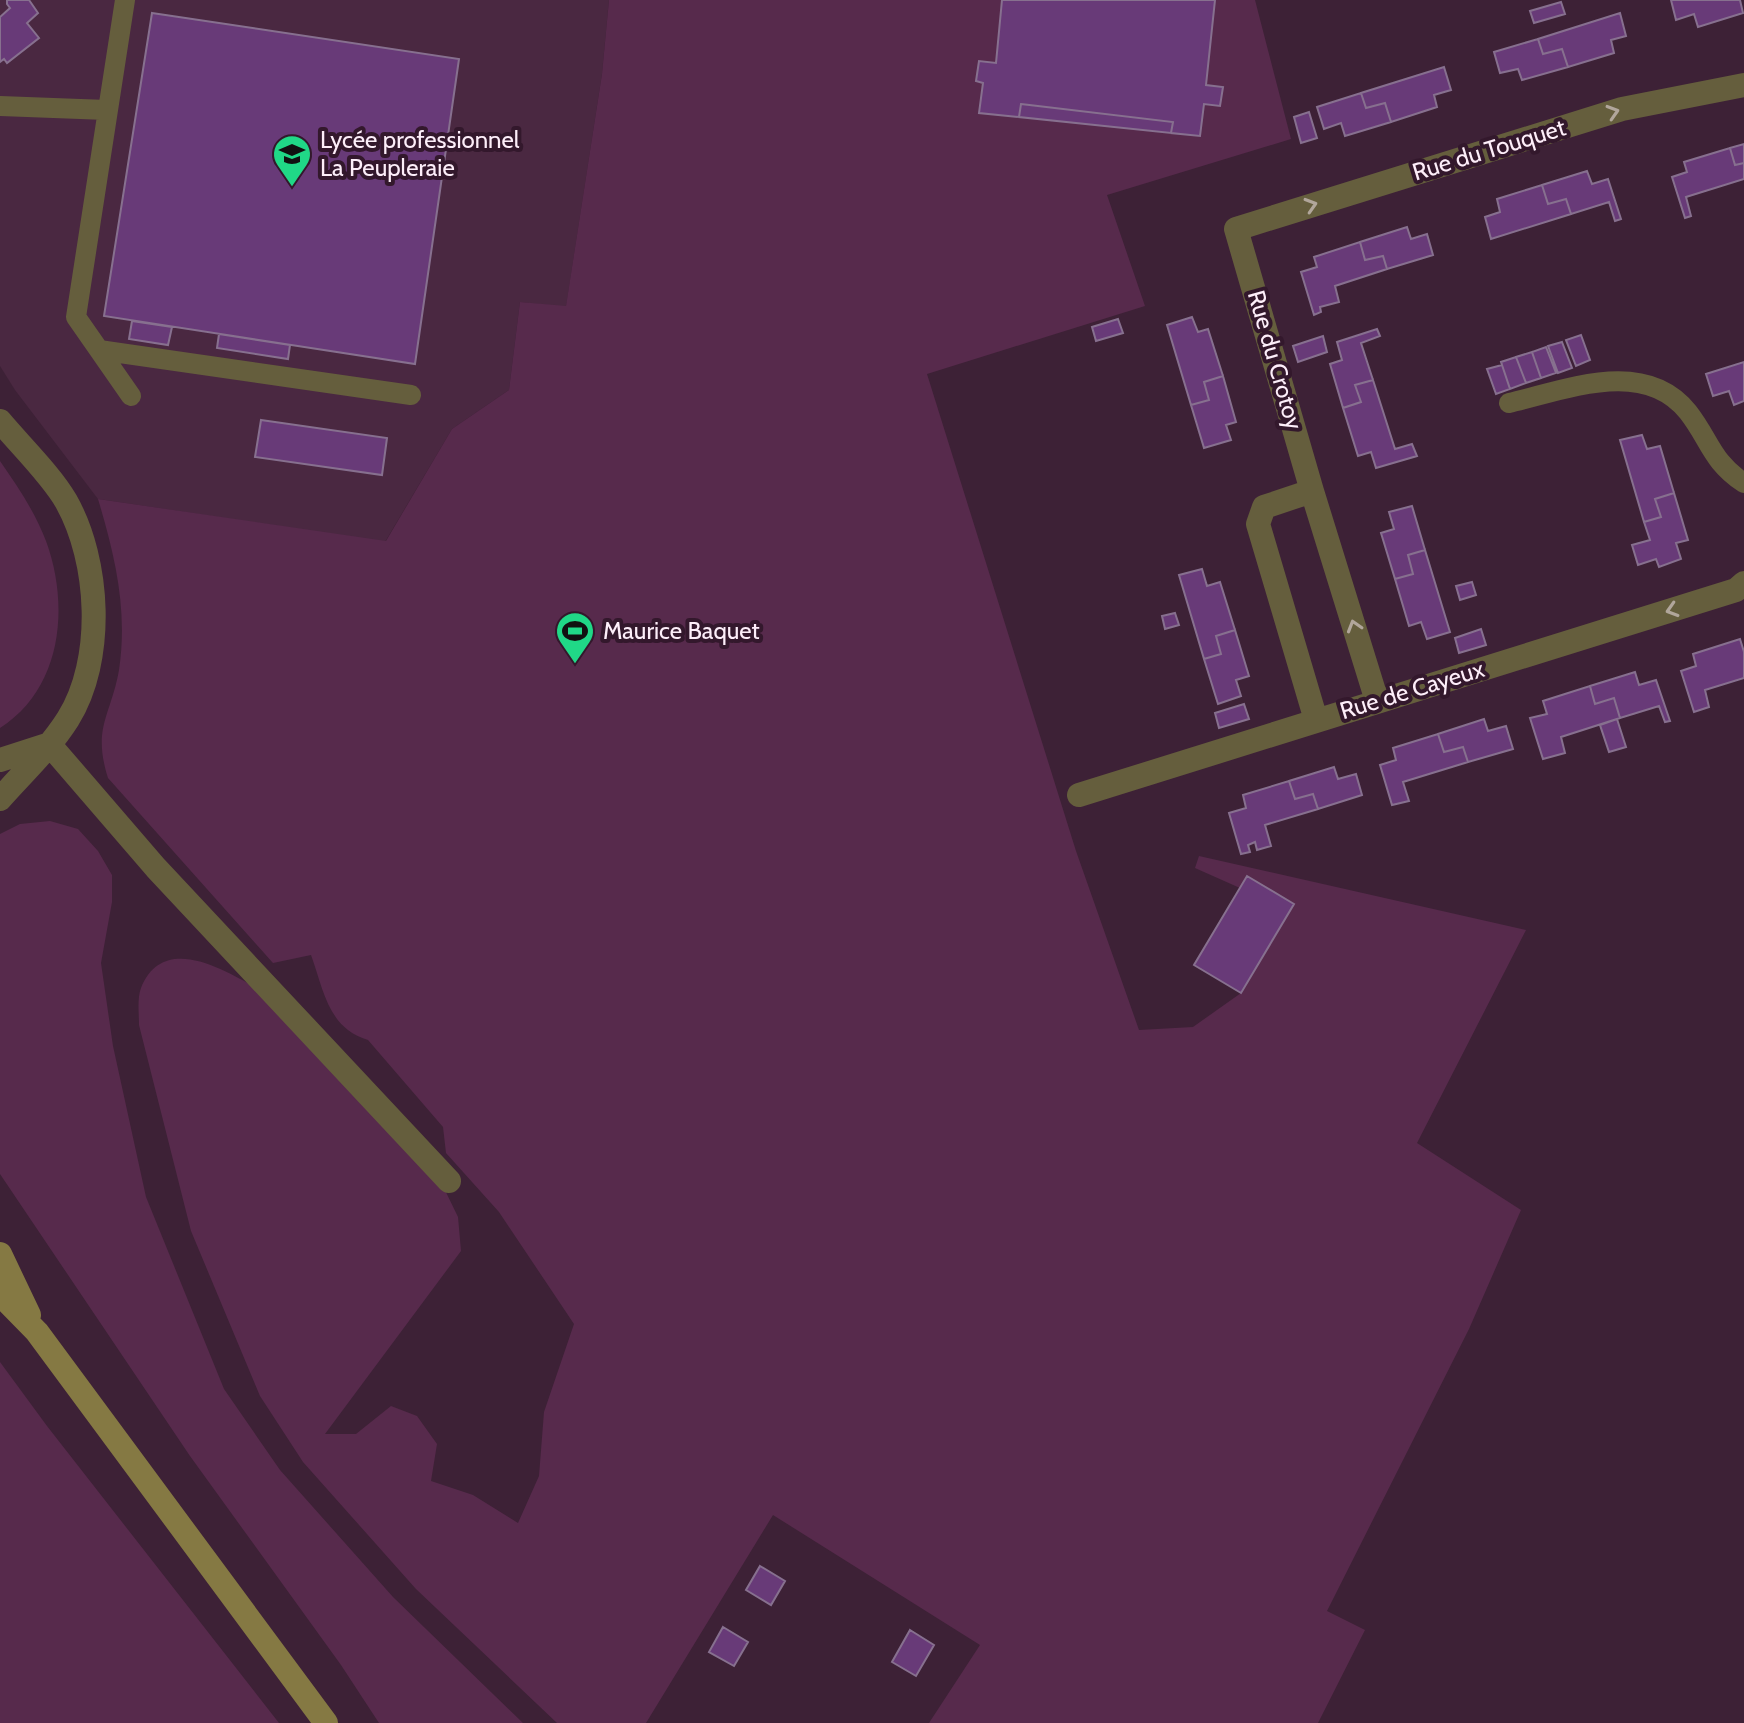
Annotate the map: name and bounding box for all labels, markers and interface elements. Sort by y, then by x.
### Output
one-way arrow [1605,105,1619,121]
street label: Rue du Touquet [1409,112,1569,187]
place label: Lycée professionnel La Peupleraie [320,125,520,182]
school or university icon: Lycée professionnel La Peupleraie [271,133,313,188]
one-way arrow [1303,199,1317,215]
street label: Rue du Crotoy [1242,287,1309,433]
one-way arrow [1665,601,1679,617]
sports icon: Maurice Baquet [554,610,596,665]
place label: Maurice Baquet [603,616,760,645]
one-way arrow [1347,620,1363,633]
street label: Rue de Cayeux [1336,654,1488,725]

